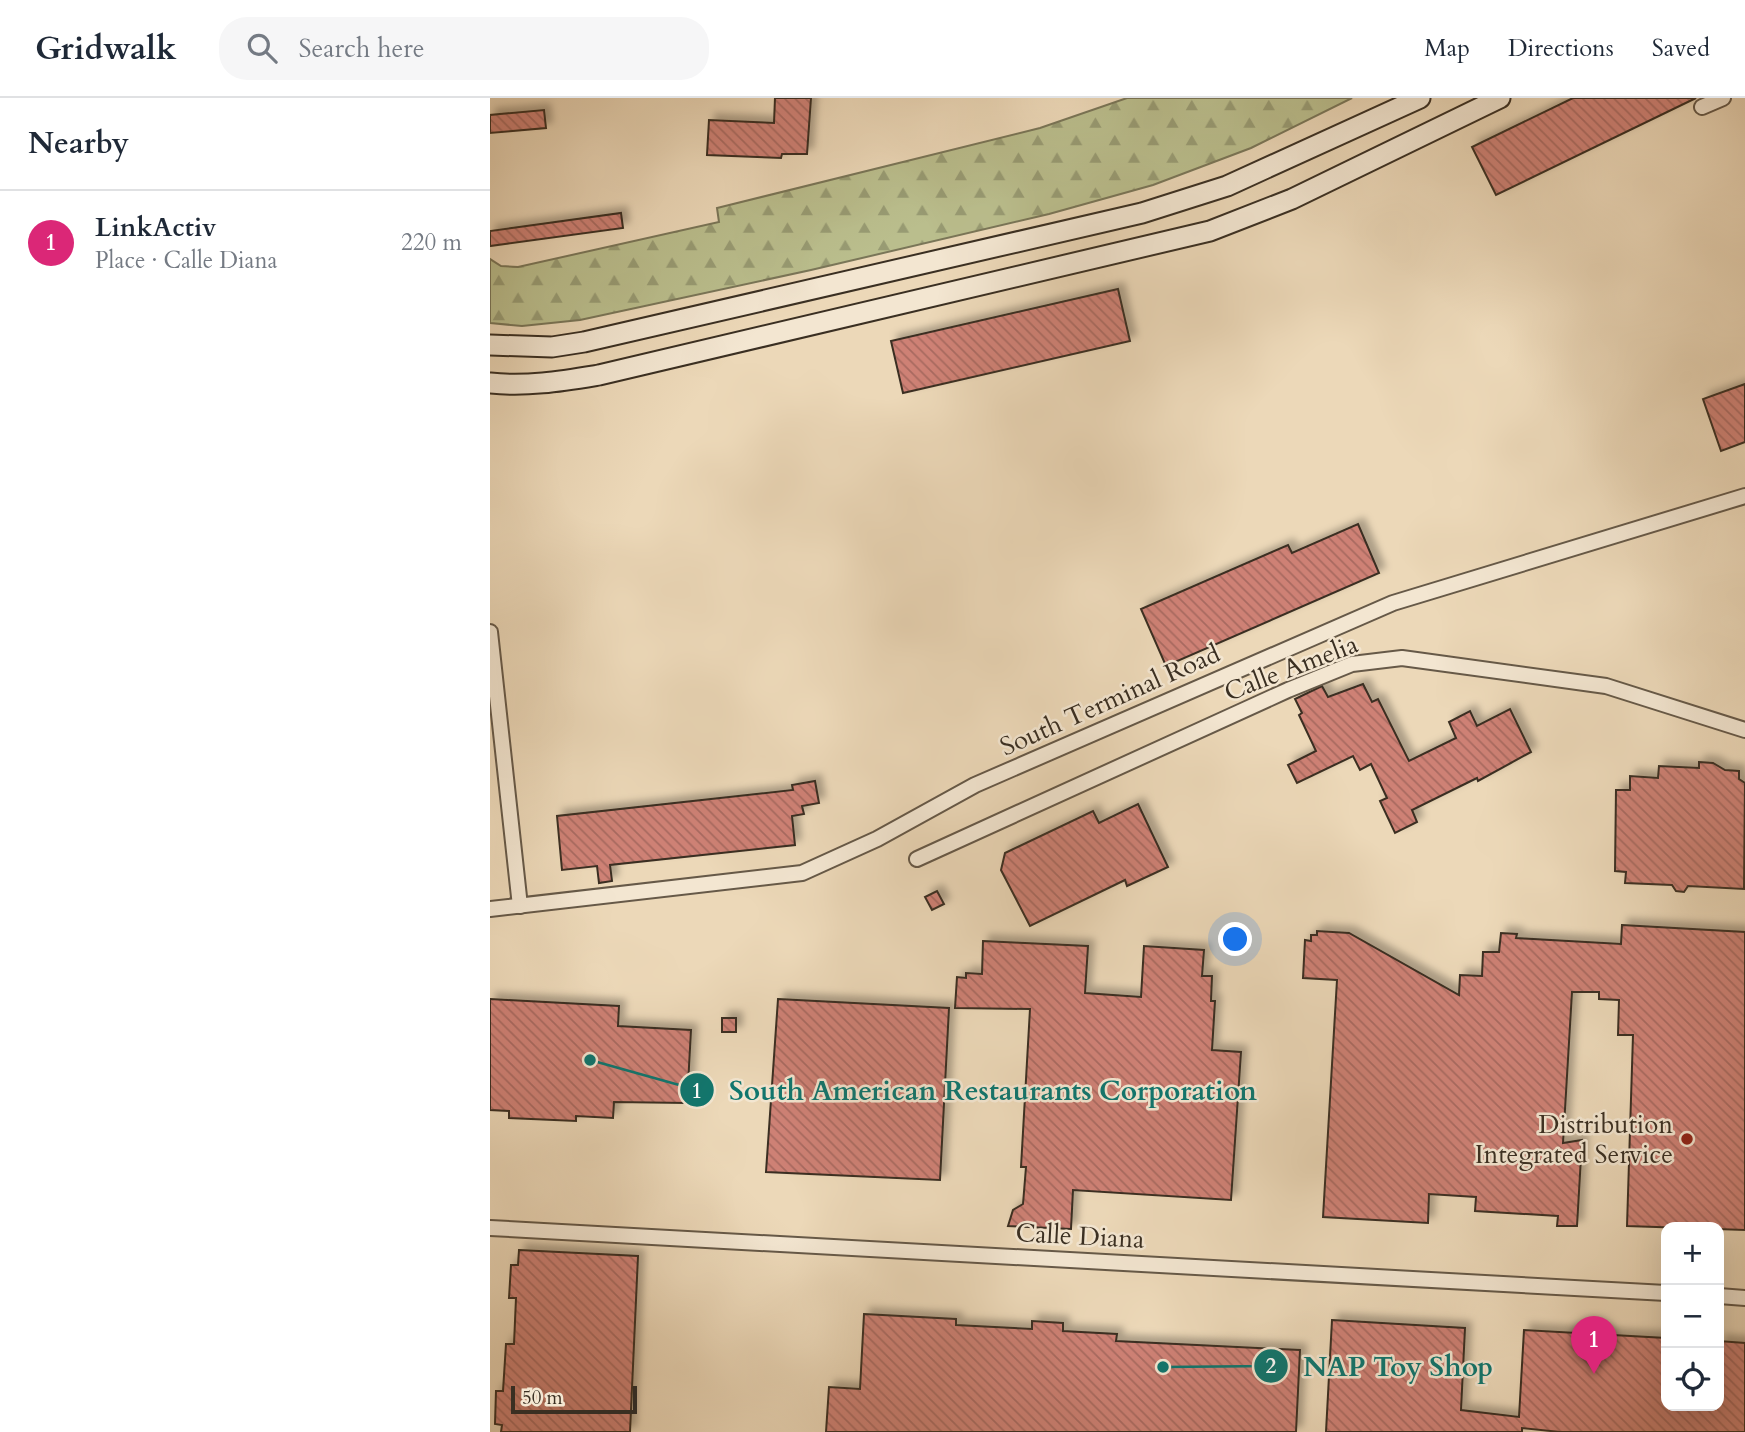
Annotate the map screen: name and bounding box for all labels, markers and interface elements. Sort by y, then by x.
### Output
search box [219,17,709,80]
text: Gridwalk [35,26,177,71]
icon: search [243,29,281,67]
text: Search here [299,31,425,66]
text: Map [1424,32,1470,65]
text: Directions [1508,32,1614,65]
text: Saved [1652,32,1710,65]
text: Nearby [28,123,129,164]
text: LinkActiv [95,210,216,245]
text: 1 [45,227,57,258]
text: 220 m [401,227,462,258]
text: Place · Calle Diana [95,245,277,276]
street label: Calle Amelia [1219,626,1363,710]
street label: South Terminal Road [995,636,1226,764]
your location [1218,922,1252,956]
callout: South American Restaurants Corporation [680,1066,1271,1115]
text: South American Restaurants Corporation [729,1072,1257,1110]
text: 1 [692,1077,702,1106]
place label: Distribution Integrated Service [1475,1107,1673,1172]
marker: Distribution Integrated Service [1679,1131,1695,1147]
street label: Calle Diana [1015,1215,1145,1257]
map controls [1661,1222,1724,1411]
button: + [1661,1222,1724,1285]
button: − [1661,1285,1724,1348]
pin: 1 [1571,1316,1617,1374]
callout: NAP Toy Shop [1253,1342,1507,1391]
text: NAP Toy Shop [1303,1348,1493,1386]
button: locate [1661,1348,1724,1411]
text: 2 [1266,1352,1277,1381]
scale bar [511,1383,637,1415]
text: 50 m [522,1385,563,1411]

